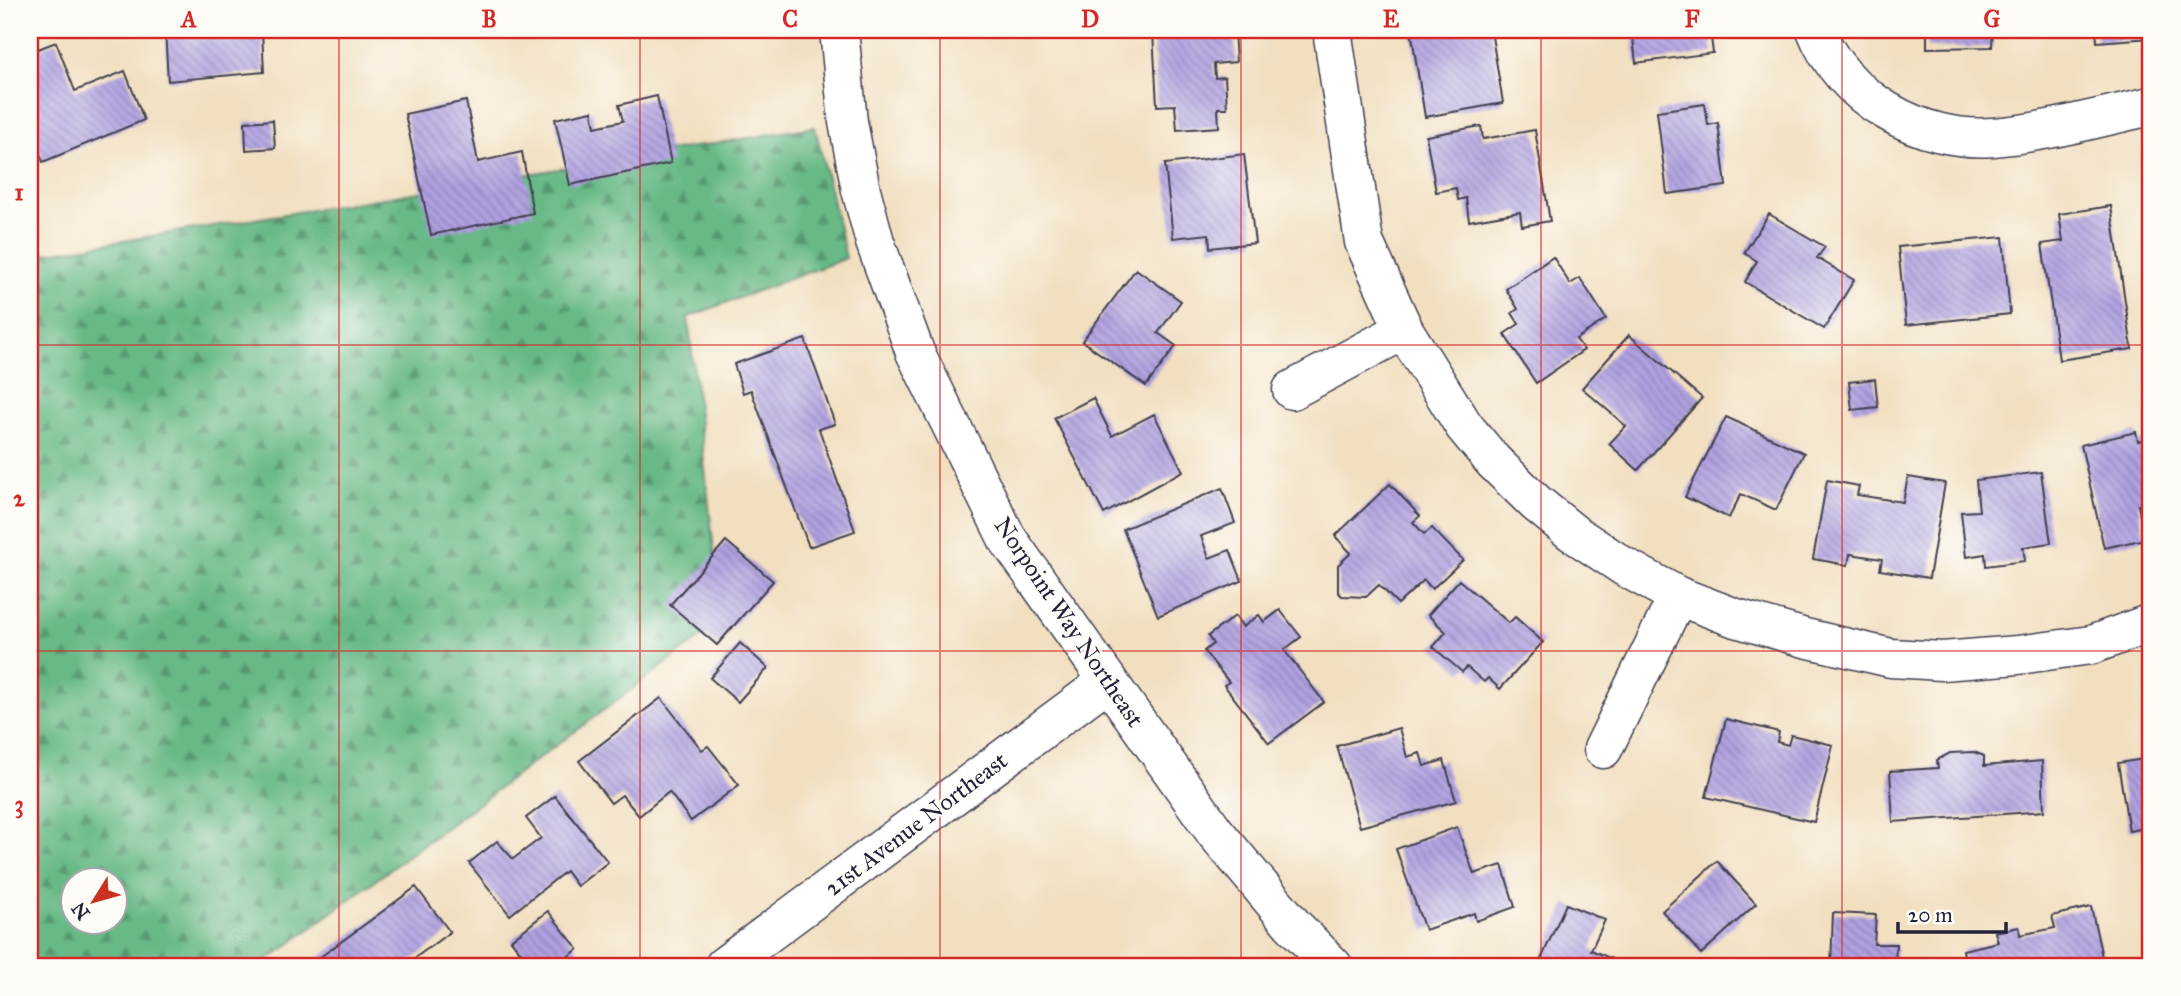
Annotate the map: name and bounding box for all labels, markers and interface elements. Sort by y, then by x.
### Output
text: A [179,5,197,33]
text: B [481,5,497,33]
text: C [782,5,798,33]
text: D [1081,5,1099,33]
text: E [1383,5,1400,33]
text: F [1684,5,1700,33]
text: G [1984,5,2001,33]
text: 1 [14,178,24,206]
text: 2 [13,484,25,512]
street label: Norpoint Way Northeast [988,511,1151,733]
street label: 21st Avenue Northeast [819,745,1014,903]
text: 3 [14,790,24,819]
north arrow [60,866,130,936]
scale bar [1898,891,2006,935]
text: N [67,898,95,924]
text: 20 m [1908,902,1953,928]

